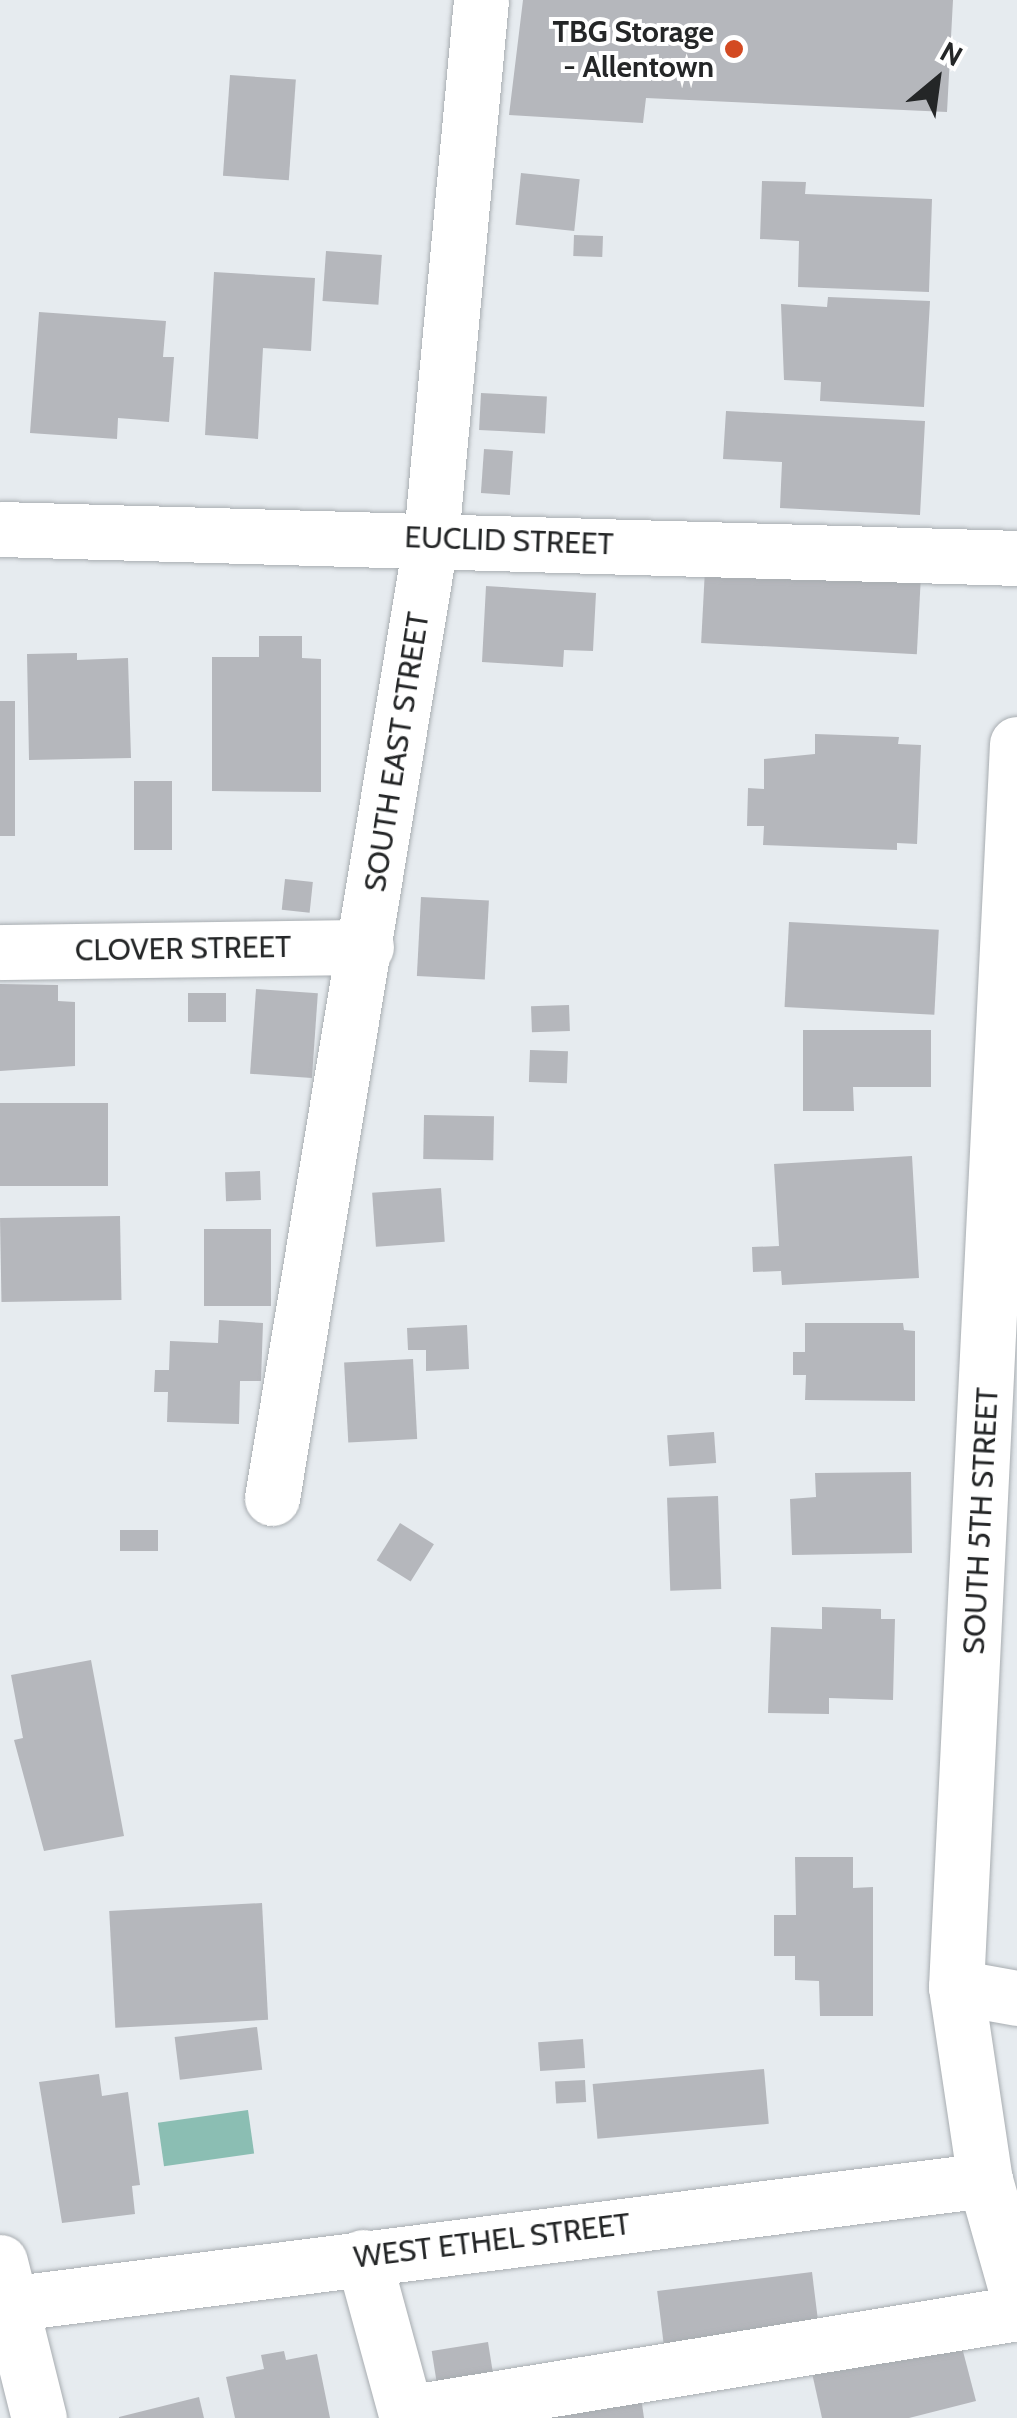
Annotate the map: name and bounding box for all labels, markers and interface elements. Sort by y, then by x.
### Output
place label: TBG Storage - Allentown [552,14,714,84]
north arrow [887,30,987,130]
text: N [935,34,968,73]
marker: TBG Storage - Allentown [723,38,745,60]
street label: EUCLID STREET [404,519,614,563]
street label: SOUTH EAST STREET [357,610,437,894]
street label: CLOVER STREET [75,929,291,969]
street label: SOUTH 5TH STREET [956,1387,1006,1655]
street label: WEST ETHEL STREET [352,2206,632,2276]

